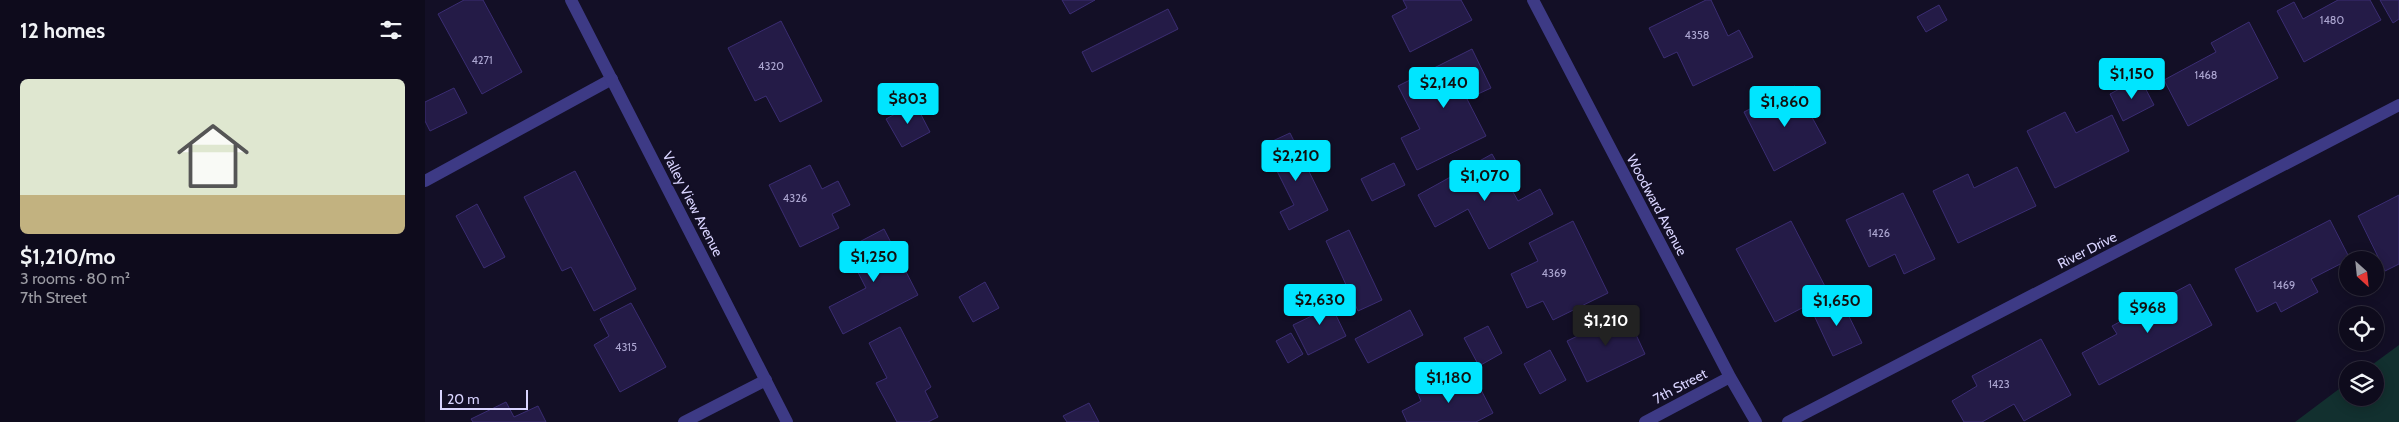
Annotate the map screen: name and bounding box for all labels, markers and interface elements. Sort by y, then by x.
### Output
house number: 1480 [2320,13,2344,27]
icon: filters [377,16,405,44]
text: 12 homes [20,18,105,43]
house number: 4358 [1685,28,1709,42]
house number: 4271 [471,53,493,67]
pin: $1,150 [2091,58,2173,100]
house number: 4320 [758,59,784,73]
text: $1,150 [2110,64,2154,83]
pin: $2,140 [1403,66,1485,109]
house number: 1468 [2195,68,2217,82]
text: $2,140 [1420,73,1468,92]
pin: $803 [878,82,938,125]
pin: $1,860 [1744,86,1826,128]
text: $803 [889,89,927,108]
text: $1,860 [1761,92,1809,111]
icon: home [168,111,258,201]
pin: $2,210 [1255,140,1337,182]
text: $2,210 [1272,146,1320,165]
street label: Valley View Avenue [659,148,727,260]
street label: Woodward Avenue [1623,151,1691,259]
pin: $1,070 [1444,160,1526,202]
text: $1,070 [1460,166,1510,185]
house number: 4326 [783,191,807,205]
house number: 1426 [1868,226,1890,240]
street label: River Drive [2054,227,2120,273]
pin: $1,250 [833,240,915,283]
text: $1,210/mo [20,244,115,269]
text: $1,250 [850,247,898,266]
north arrow [2339,251,2384,296]
map controls [2339,251,2384,406]
house number: 4369 [1542,266,1566,280]
text: 3 rooms · 80 m² [20,269,130,288]
house number: 1469 [2273,278,2295,292]
pin: $2,630 [1279,284,1361,326]
pin: $1,650 [1796,284,1878,327]
text: 7th Street [20,288,87,307]
text: $2,630 [1295,290,1345,309]
text: $1,650 [1813,291,1861,310]
pin: $968 [2118,292,2178,334]
text: $968 [2130,298,2166,317]
pin: $1,210 [1565,304,1647,347]
button: locate [2339,306,2384,351]
text: $1,210 [1584,311,1628,330]
house number: 4315 [615,340,637,354]
button: layers [2339,361,2384,406]
pin: $1,180 [1408,362,1490,404]
street label: 7th Street [1650,364,1710,408]
text: $1,180 [1426,368,1472,387]
house number: 1423 [1988,377,2010,391]
scale bar [440,387,527,410]
text: 20 m [447,390,480,408]

